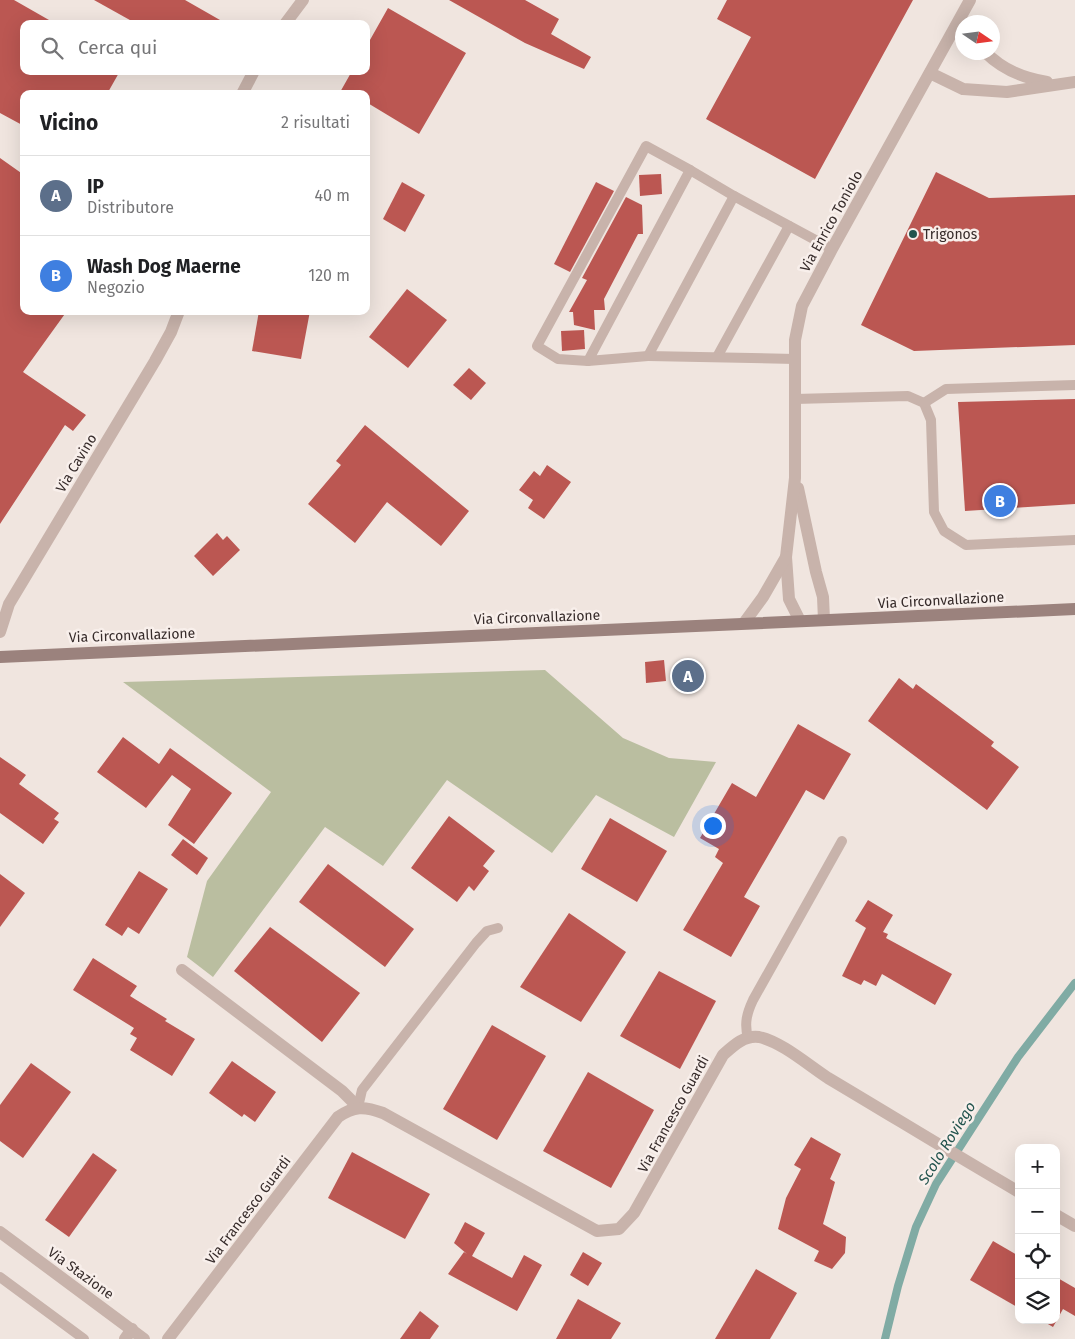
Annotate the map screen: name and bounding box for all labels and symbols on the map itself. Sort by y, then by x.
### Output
north arrow [955,15,1000,60]
street label: Via Enrico Toniolo [797,168,866,275]
place label: Trigonos [923,226,978,243]
marker: Trigonos [907,228,919,240]
street label: Via Cavino [52,431,101,496]
pin: B [984,482,1016,520]
street label: Via Circonvallazione [877,589,1005,612]
street label: Via Circonvallazione [474,607,601,628]
street label: Via Circonvallazione [69,625,196,646]
pin: A [672,657,704,695]
your location [700,813,726,839]
street label: Via Francesco Guardi [634,1053,713,1176]
water label: Scolo Roviego [914,1098,980,1189]
street label: Via Francesco Guardi [202,1153,295,1268]
street label: Via Stazione [44,1244,117,1303]

